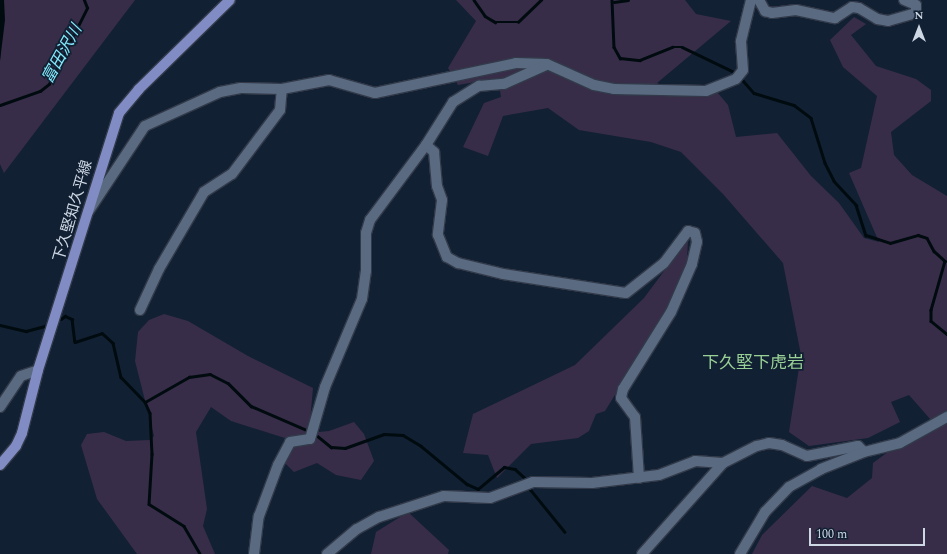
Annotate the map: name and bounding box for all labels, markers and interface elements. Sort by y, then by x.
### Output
text: N [915,7,923,24]
north arrow [899,8,939,48]
water label: 富田沢川 [38,21,86,87]
street label: 下久堅知久平線 [50,158,96,264]
district label: 下久堅下虎岩 [702,354,804,374]
scale bar [811,520,927,546]
text: 100 m [816,525,847,544]

